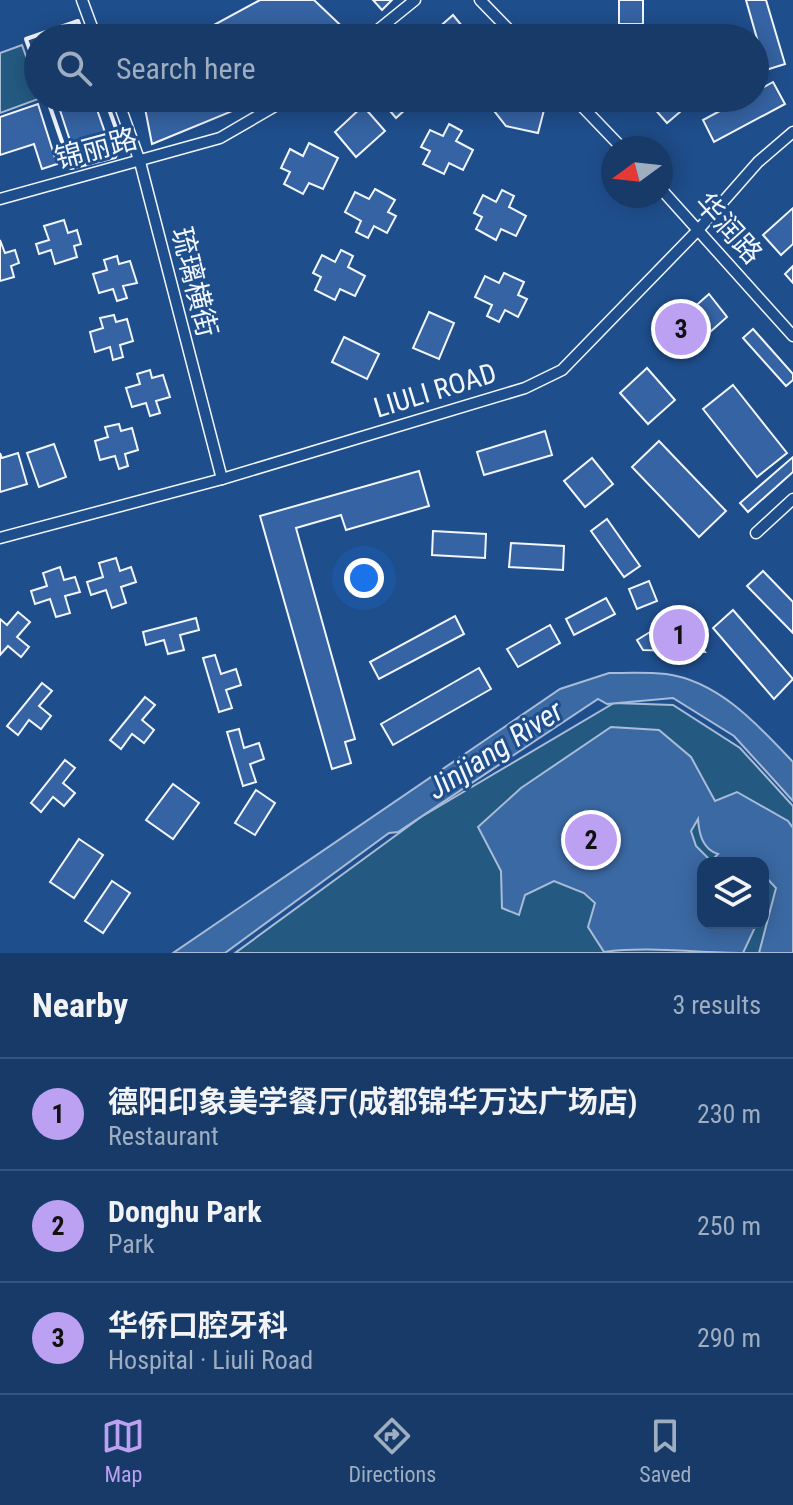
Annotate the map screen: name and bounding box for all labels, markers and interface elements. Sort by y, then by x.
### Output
search box [24,24,769,112]
icon: search [52,46,96,90]
text: Search here [116,51,256,86]
street label: 锦丽路 [51,122,141,175]
north arrow [601,136,673,208]
street label: 华润路 [688,186,769,271]
street label: 琉璃横街 [165,224,224,340]
pin: 3 [655,299,707,359]
street label: LIULI ROAD [370,356,500,425]
your location [344,558,384,598]
pin: 1 [653,605,705,665]
water label: Jinjiang River [421,692,570,806]
pin: 2 [565,810,617,870]
map controls [697,857,769,929]
button: layers [697,857,769,929]
text: Nearby [32,985,128,1025]
text: 3 results [672,990,761,1020]
text: 德阳印象美学餐厅(成都锦华万达广场店) [108,1084,637,1119]
text: 1 [51,1099,65,1129]
text: 230 m [697,1099,761,1129]
text: Restaurant [108,1121,219,1151]
text: Donghu Park [108,1194,261,1229]
text: 2 [51,1211,65,1241]
text: 250 m [697,1211,761,1241]
text: Park [108,1229,154,1259]
text: 华侨口腔牙科 [108,1308,288,1343]
text: 3 [51,1323,65,1353]
text: 290 m [697,1323,761,1353]
text: Hospital · Liuli Road [108,1345,313,1375]
tab: Map [101,1414,145,1487]
tab: Directions [348,1414,436,1487]
tab: Saved [639,1414,692,1487]

